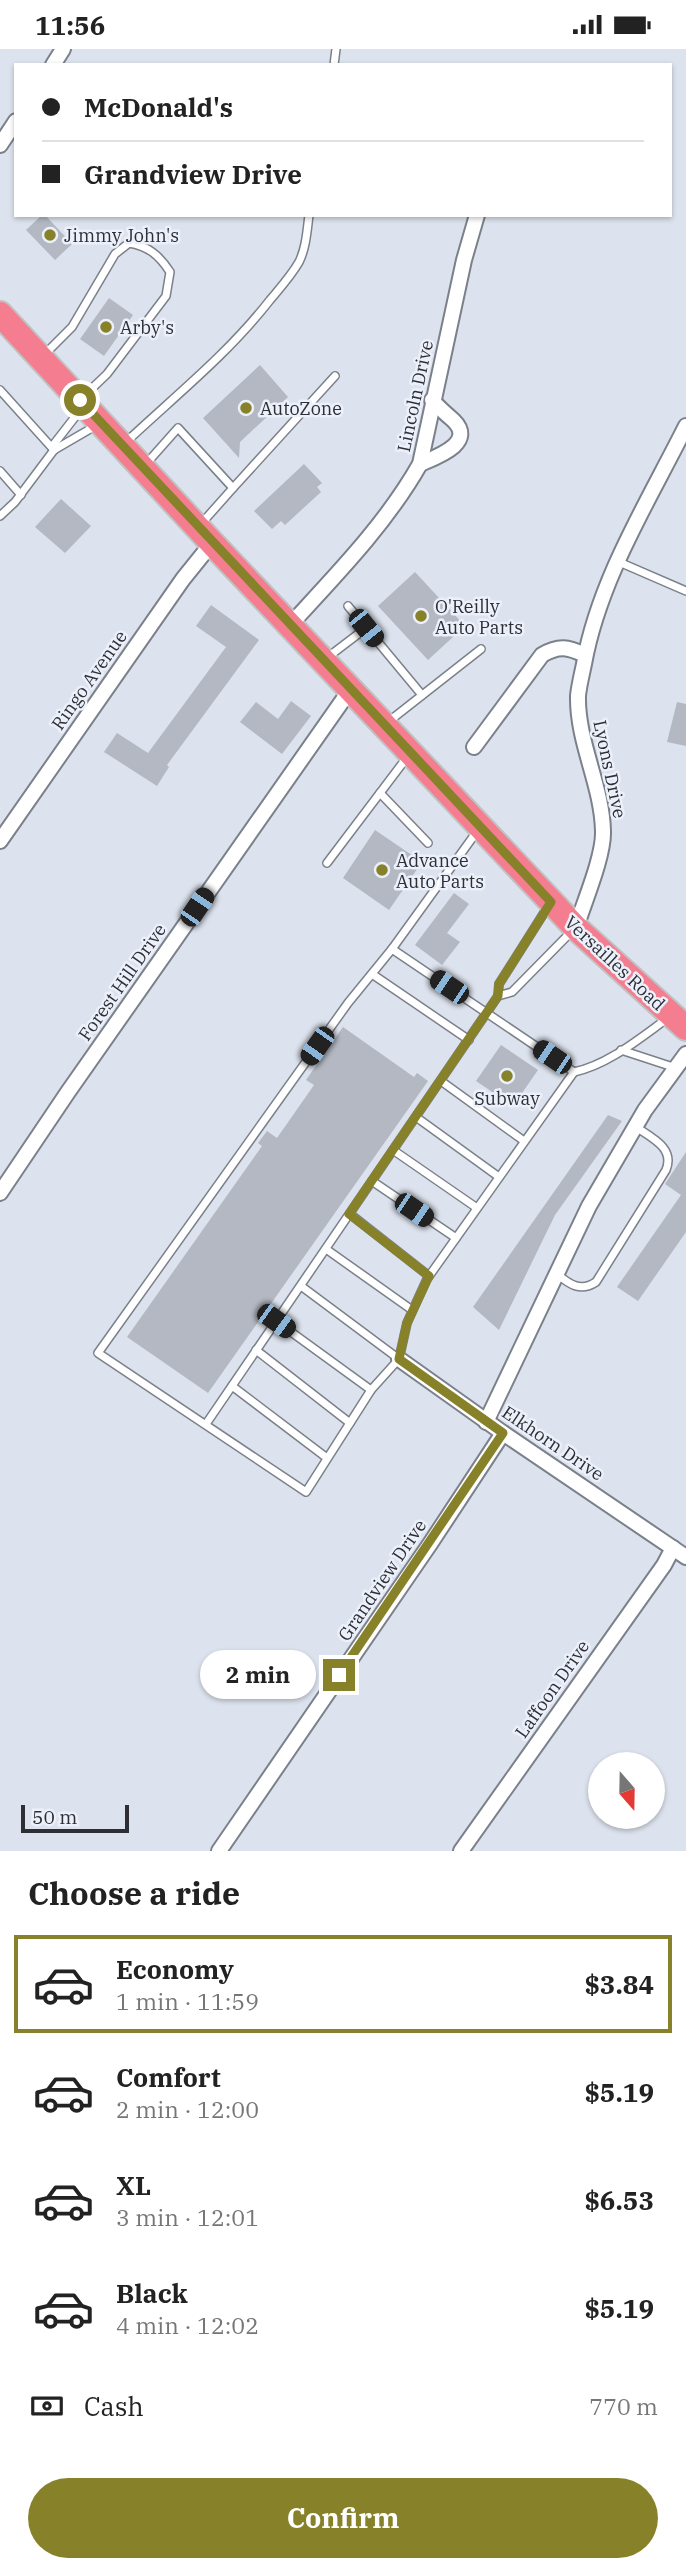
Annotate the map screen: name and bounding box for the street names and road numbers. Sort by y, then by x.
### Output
street label: Lincoln Drive [392,338,438,454]
street label: Ringo Avenue [46,626,132,734]
street label: Lyons Drive [588,718,632,820]
street label: Versailles Road [560,911,670,1016]
street label: Forest Hill Drive [73,919,171,1045]
street label: Elkhorn Drive [498,1400,608,1486]
street label: Grandview Drive [333,1515,431,1645]
street label: Laffoon Drive [510,1636,594,1742]

